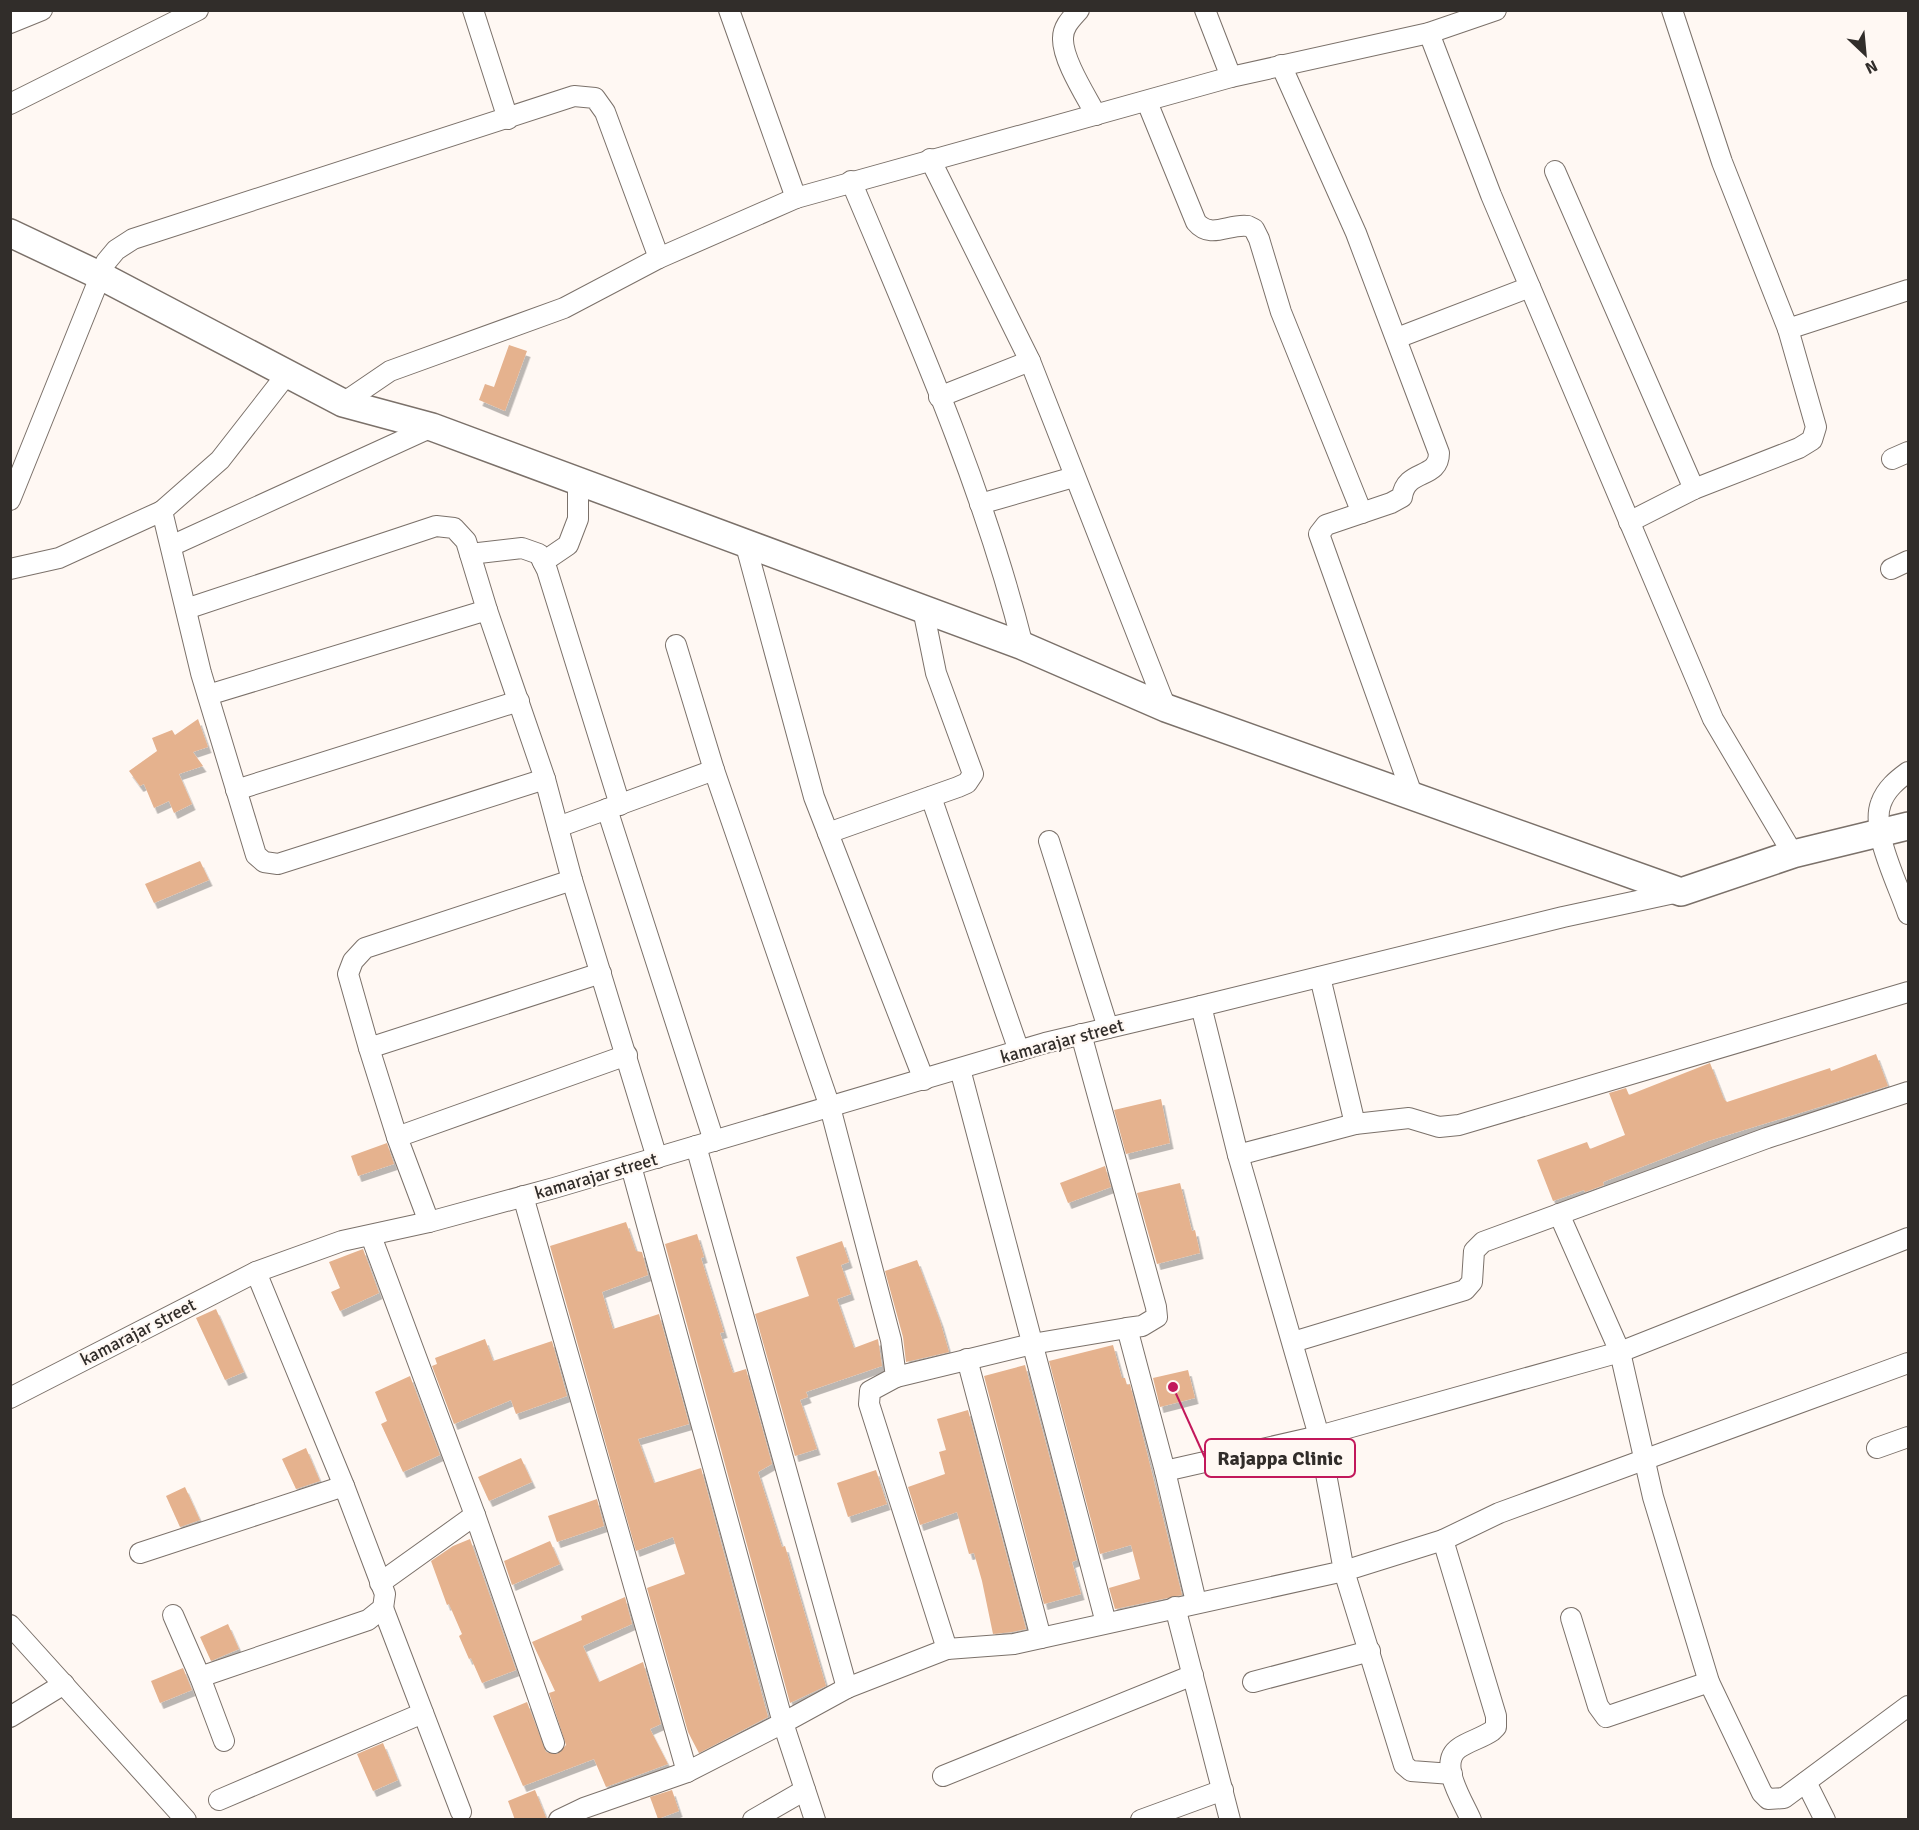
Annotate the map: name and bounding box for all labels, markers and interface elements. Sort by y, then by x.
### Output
north arrow [1835,24,1895,84]
text: N [1862,55,1881,78]
street label: kamarajar street [998,1014,1126,1068]
street label: kamarajar street [532,1148,660,1204]
street label: kamarajar street [77,1293,199,1371]
callout: Rajappa Clinic [1205,1439,1355,1477]
text: Rajappa Clinic [1217,1446,1343,1471]

